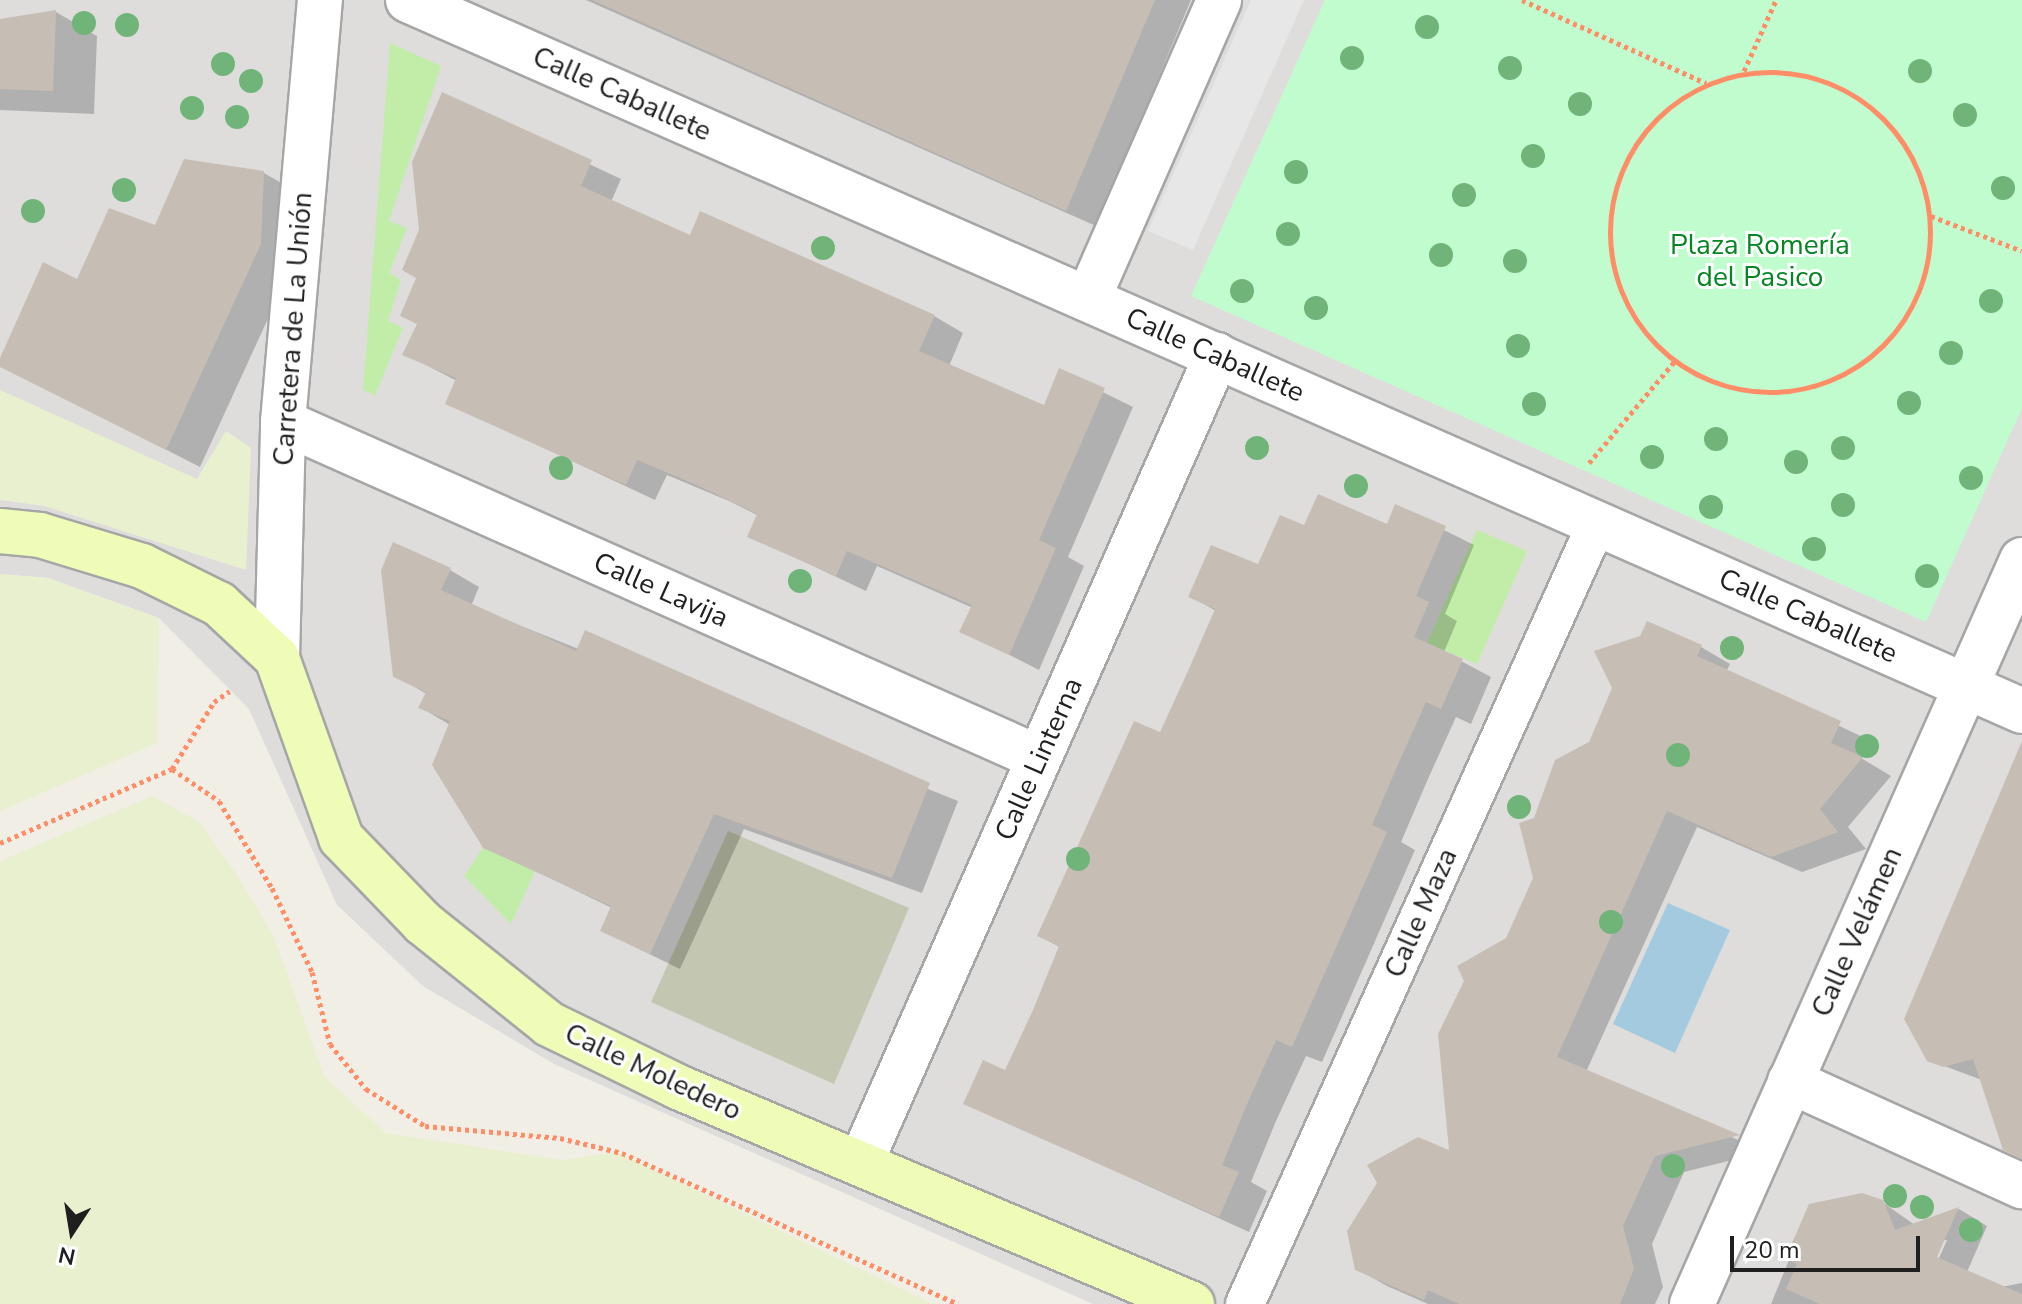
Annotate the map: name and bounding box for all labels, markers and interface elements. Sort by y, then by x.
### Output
street label: Calle Caballete [527,40,717,148]
street label: Carretera de La Unión [267,191,319,467]
park label: Plaza Romería del Pasico [1670,228,1850,294]
street label: Calle Caballete [1120,301,1310,409]
street label: Calle Lavija [588,545,734,635]
street label: Calle Caballete [1713,562,1903,670]
street label: Calle Linterna [988,672,1090,846]
street label: Calle Velámen [1805,842,1909,1022]
street label: Calle Maza [1378,843,1464,983]
street label: Calle Moledero [559,1016,747,1128]
north arrow [32,1192,112,1272]
scale bar [1734,1220,1924,1270]
text: 20 m [1744,1234,1800,1266]
text: N [56,1239,78,1272]

